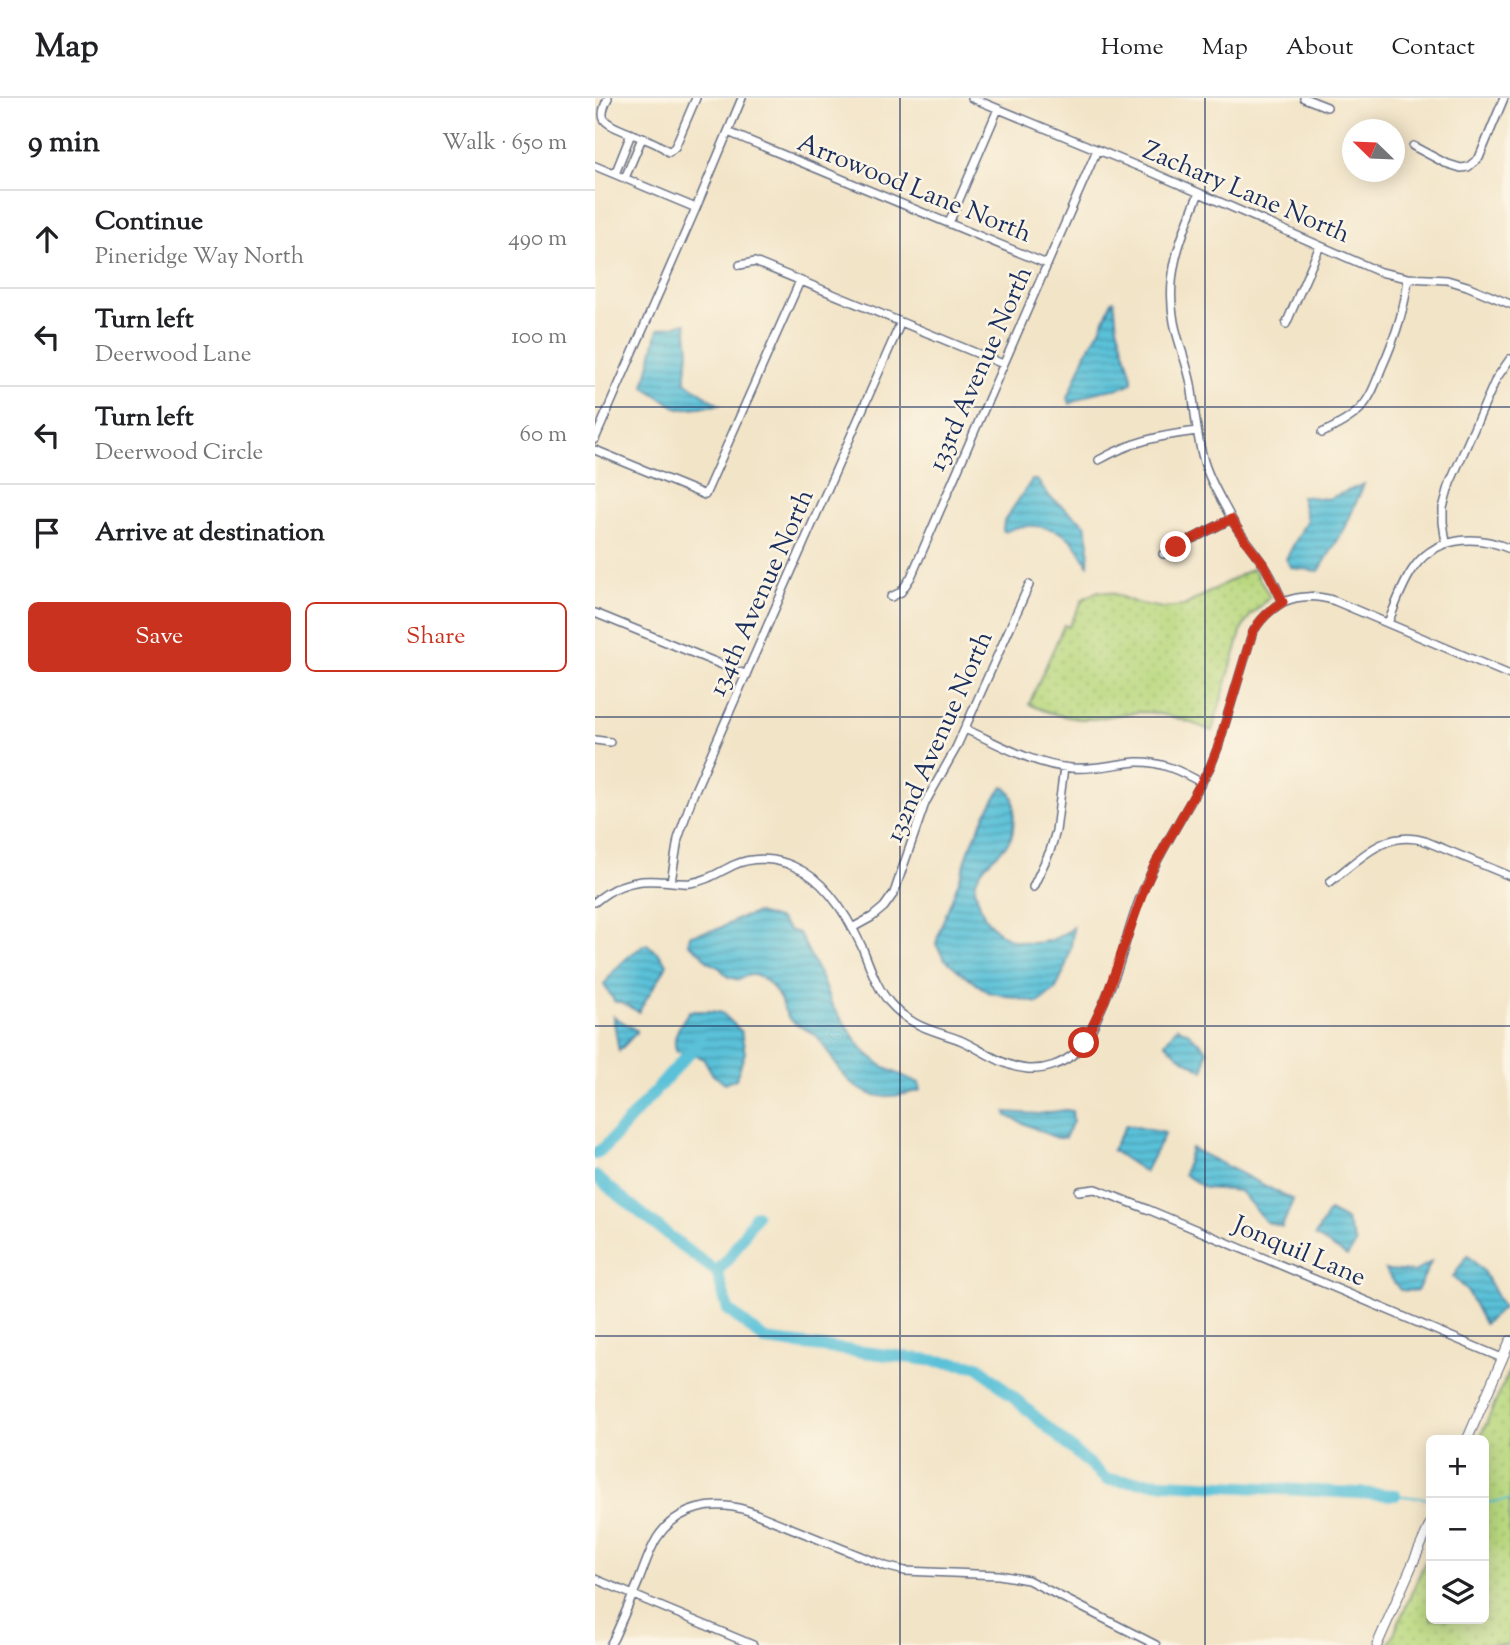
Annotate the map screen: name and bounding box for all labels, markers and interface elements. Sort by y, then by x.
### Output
text: Map [35,24,99,72]
text: Home [1101,31,1164,65]
text: Map [1202,31,1248,65]
text: About [1286,31,1353,65]
text: Contact [1391,31,1475,65]
north arrow [1342,119,1405,182]
text: 9 min [28,122,100,165]
street label: Arrowood Lane North [791,125,1037,253]
text: Walk · 650 m [442,127,567,160]
street label: Zachary Lane North [1137,133,1355,254]
text: Continue [95,204,203,241]
icon: ahead [28,220,66,258]
text: 490 m [508,223,567,256]
text: Pineridge Way North [95,241,304,274]
street label: 133rd Avenue North [920,261,1043,477]
text: Turn left [95,302,194,339]
icon: left [28,318,66,356]
text: 100 m [511,321,567,354]
text: Deerwood Lane [95,339,251,372]
text: Turn left [95,400,194,437]
icon: left [28,416,66,454]
text: 60 m [519,419,567,452]
text: Deerwood Circle [95,437,263,470]
street label: 134th Avenue North [700,484,825,702]
icon: arrive [28,514,66,552]
text: Arrive at destination [95,515,325,552]
route end [1160,531,1191,562]
button: Save [28,602,291,672]
button: Share [305,602,567,672]
street label: 132nd Avenue North [877,625,1004,849]
route start [1068,1027,1099,1058]
street label: Jonquil Lane [1225,1207,1371,1297]
map controls [1426,1435,1489,1624]
button: + [1426,1435,1489,1498]
button: − [1426,1498,1489,1561]
button: layers [1426,1561,1489,1624]

